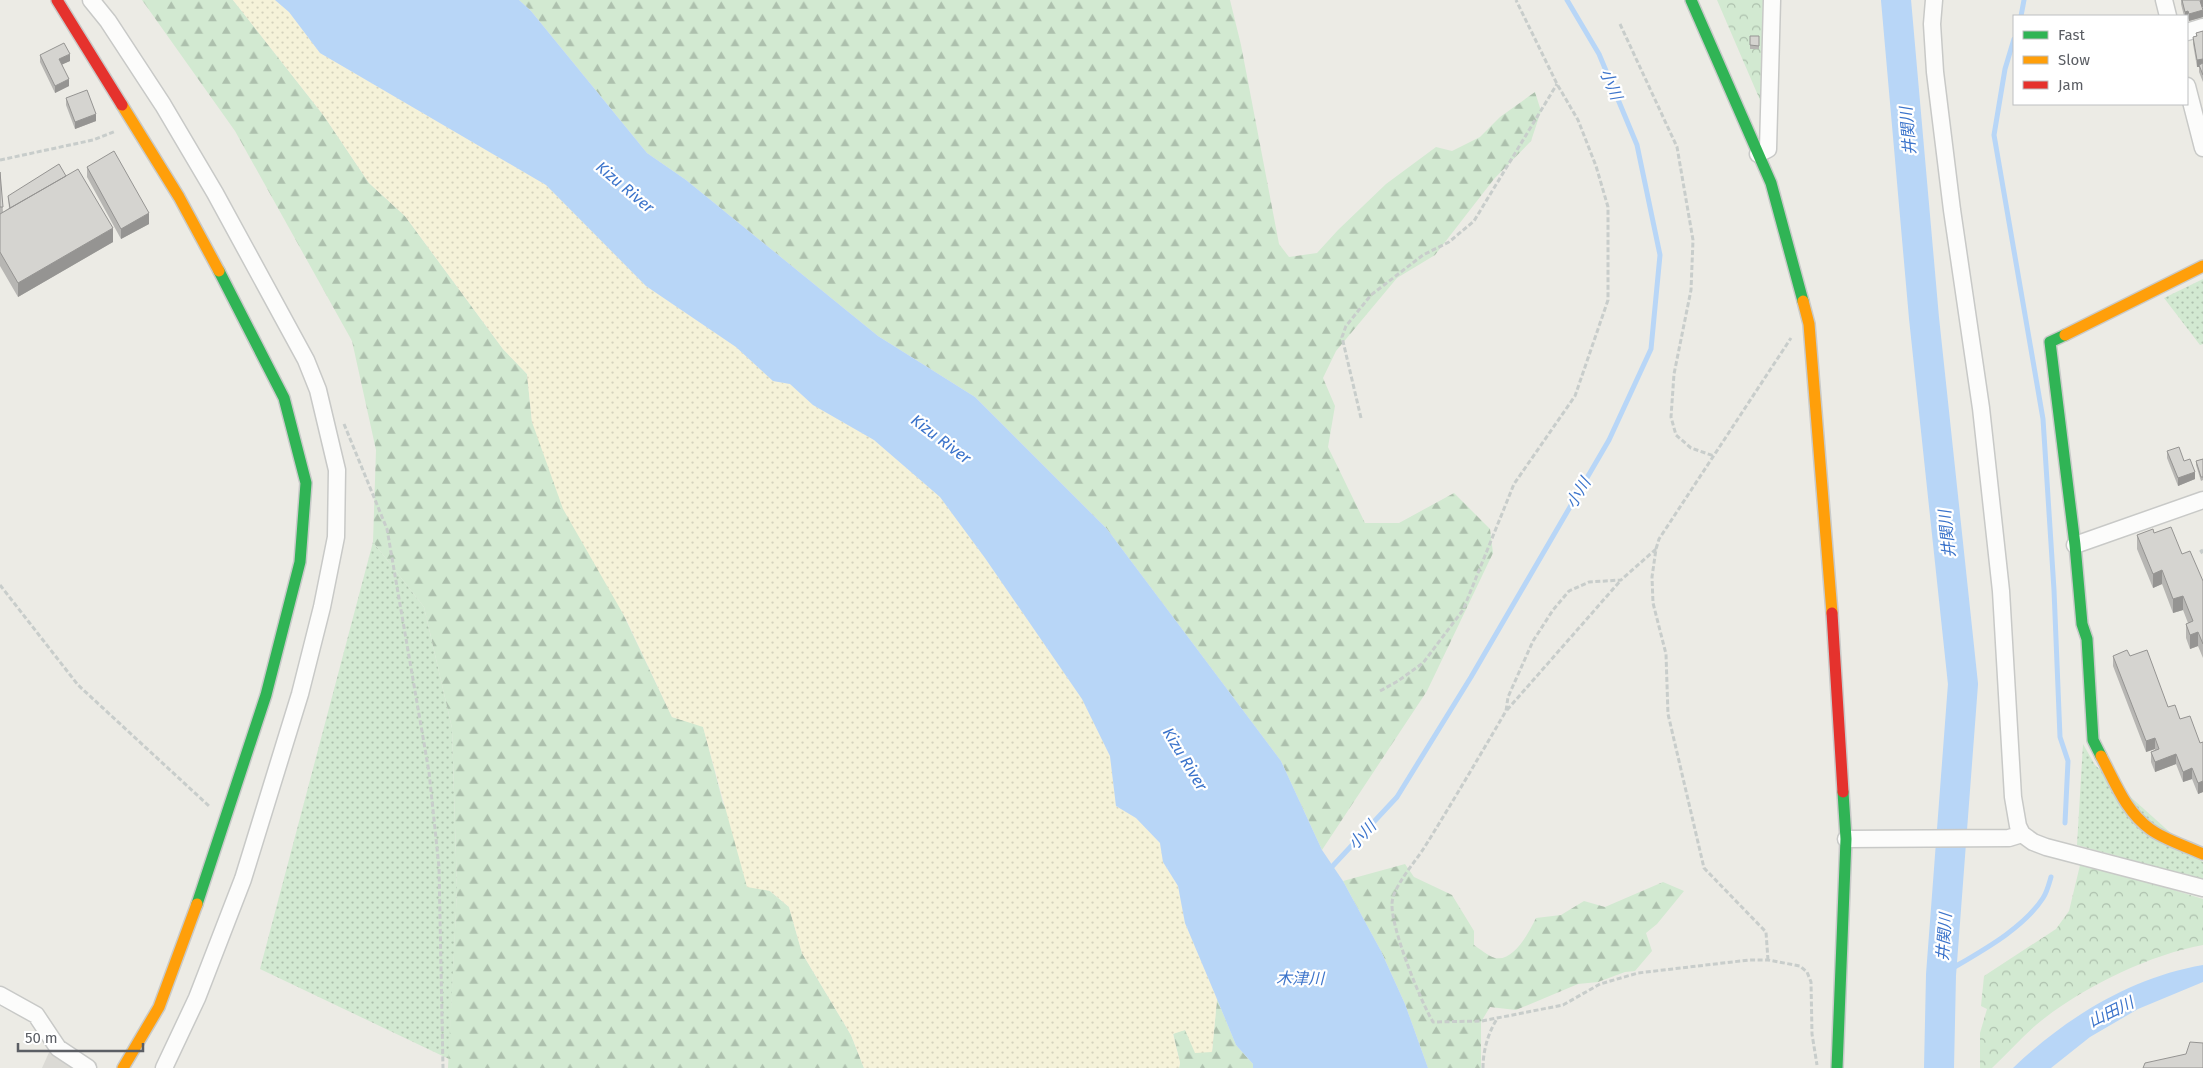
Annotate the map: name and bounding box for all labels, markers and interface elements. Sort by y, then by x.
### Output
legend [2013,15,2188,105]
text: Fast [2058,26,2085,44]
text: Slow [2058,51,2090,69]
water label: 小川 [1596,66,1627,104]
text: Jam [2058,76,2084,94]
water label: 井関川 [1896,104,1920,156]
water label: Kizu River [592,157,659,217]
water label: Kizu River [907,410,975,468]
water label: 小川 [1562,473,1595,512]
water label: 井関川 [1935,507,1959,559]
water label: Kizu River [1159,724,1212,795]
water label: 小川 [1344,815,1381,853]
water label: 井関川 [1933,910,1955,962]
water label: 木津川 [1276,969,1326,988]
water label: 山田川 [2085,992,2139,1031]
scale bar [18,1020,142,1052]
text: 50 m [25,1029,58,1047]

